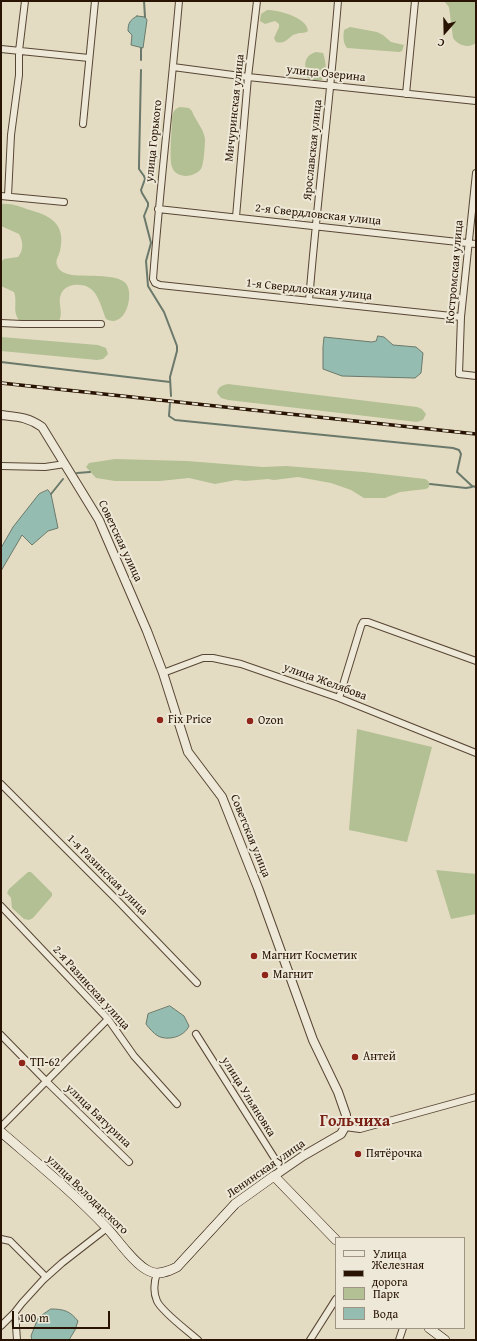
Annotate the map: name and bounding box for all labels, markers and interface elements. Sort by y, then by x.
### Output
north arrow [425,12,465,52]
text: С [435,35,447,52]
street label: Мичуринская улица [222,53,248,163]
street label: улица Озерина [286,63,366,85]
street label: улица Горького [143,99,165,183]
street label: Ярославская улица [301,99,325,201]
street label: 2-я Свердловская улица [254,201,382,229]
street label: Костромская улица [443,219,467,325]
street label: 1-я Свердловская улица [245,276,373,304]
street label: Советская улица [95,498,145,584]
street label: улица Желябова [281,660,369,704]
place label: Fix Price [168,713,212,727]
place label: Ozon [258,714,283,728]
marker: Fix Price [155,715,165,725]
marker: Ozon [245,716,255,726]
street label: Советская улица [227,792,273,880]
street label: 1-я Разинская улица [64,832,150,918]
street label: 2-я Разинская улица [49,943,133,1033]
place label: Магнит Косметик [262,949,357,963]
marker: Магнит Косметик [249,951,259,961]
place label: Магнит [273,968,313,982]
marker: Магнит [260,970,270,980]
place label: Антей [363,1050,396,1064]
marker: Антей [350,1052,360,1062]
street label: улица Ульяновка [218,1054,278,1140]
place label: ТП-62 [30,1056,60,1070]
marker: ТП-62 [17,1058,27,1068]
street label: улица Батурина [62,1081,134,1151]
district label: Гольчиха [320,1112,390,1132]
street label: Ленинская улица [224,1137,308,1201]
place label: Пятёрочка [366,1147,422,1161]
marker: Пятёрочка [353,1149,363,1159]
street label: улица Володарского [43,1152,131,1238]
legend [335,1237,465,1329]
text: Улица [373,1245,407,1262]
text: Железная дорога [372,1256,424,1290]
text: Парк [373,1285,399,1302]
scale bar [14,1303,112,1329]
text: Вода [373,1305,398,1322]
text: 100 m [19,1309,49,1326]

